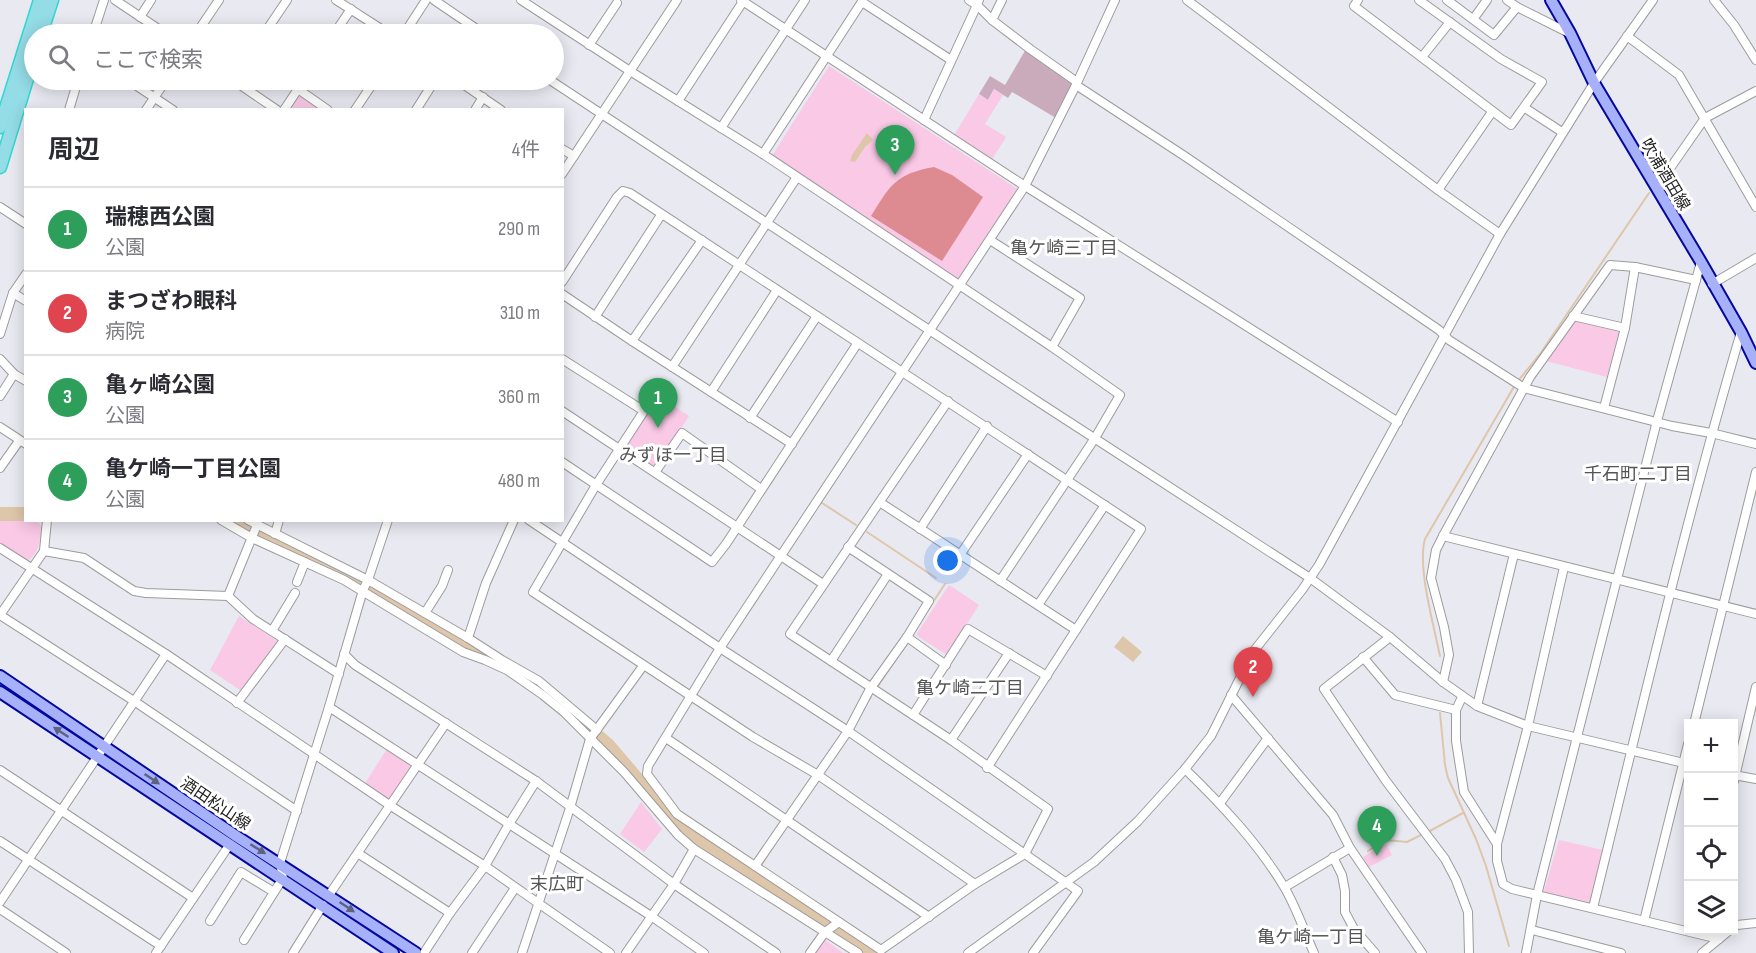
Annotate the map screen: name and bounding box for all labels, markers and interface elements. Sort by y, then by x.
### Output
search box [24,24,564,90]
icon: search [45,41,78,74]
text: ここで検索 [93,47,203,74]
pin: 3 [876,126,914,175]
text: 周辺 [48,135,100,166]
street label: 吹浦酒田線 [1636,136,1693,214]
text: 4件 [512,138,540,162]
text: 瑞穂西公園 [105,204,215,231]
text: 1 [64,217,71,241]
text: 290 m [498,217,540,241]
text: 公園 [105,236,145,260]
district label: 亀ケ崎三丁目 [1010,238,1118,259]
text: まつざわ眼科 [105,288,237,315]
text: 2 [63,301,72,325]
text: 310 m [500,301,540,325]
text: 病院 [105,320,145,344]
text: 亀ヶ崎公園 [105,372,215,399]
pin: 1 [638,378,678,428]
text: 3 [63,385,72,409]
text: 360 m [498,385,540,409]
text: 公園 [105,404,145,428]
district label: みずほ一丁目 [619,445,727,466]
text: 亀ケ崎一丁目公園 [105,456,281,483]
district label: 千石町二丁目 [1584,464,1692,485]
text: 4 [63,469,72,493]
text: 480 m [498,469,540,493]
text: 公園 [105,488,145,512]
your location [933,546,962,575]
pin: 2 [1234,648,1272,697]
district label: 亀ケ崎二丁目 [916,678,1024,699]
map controls [1684,719,1738,935]
button: + [1684,719,1738,773]
one-way arrow [53,727,69,738]
one-way arrow [144,773,160,785]
button: − [1684,773,1738,827]
street label: 酒田松山線 [177,774,254,834]
pin: 4 [1358,806,1396,856]
button: locate [1684,827,1738,881]
one-way arrow [250,844,266,855]
district label: 末広町 [530,874,584,895]
button: layers [1684,881,1738,935]
one-way arrow [338,901,354,913]
district label: 亀ケ崎一丁目 [1257,927,1365,948]

